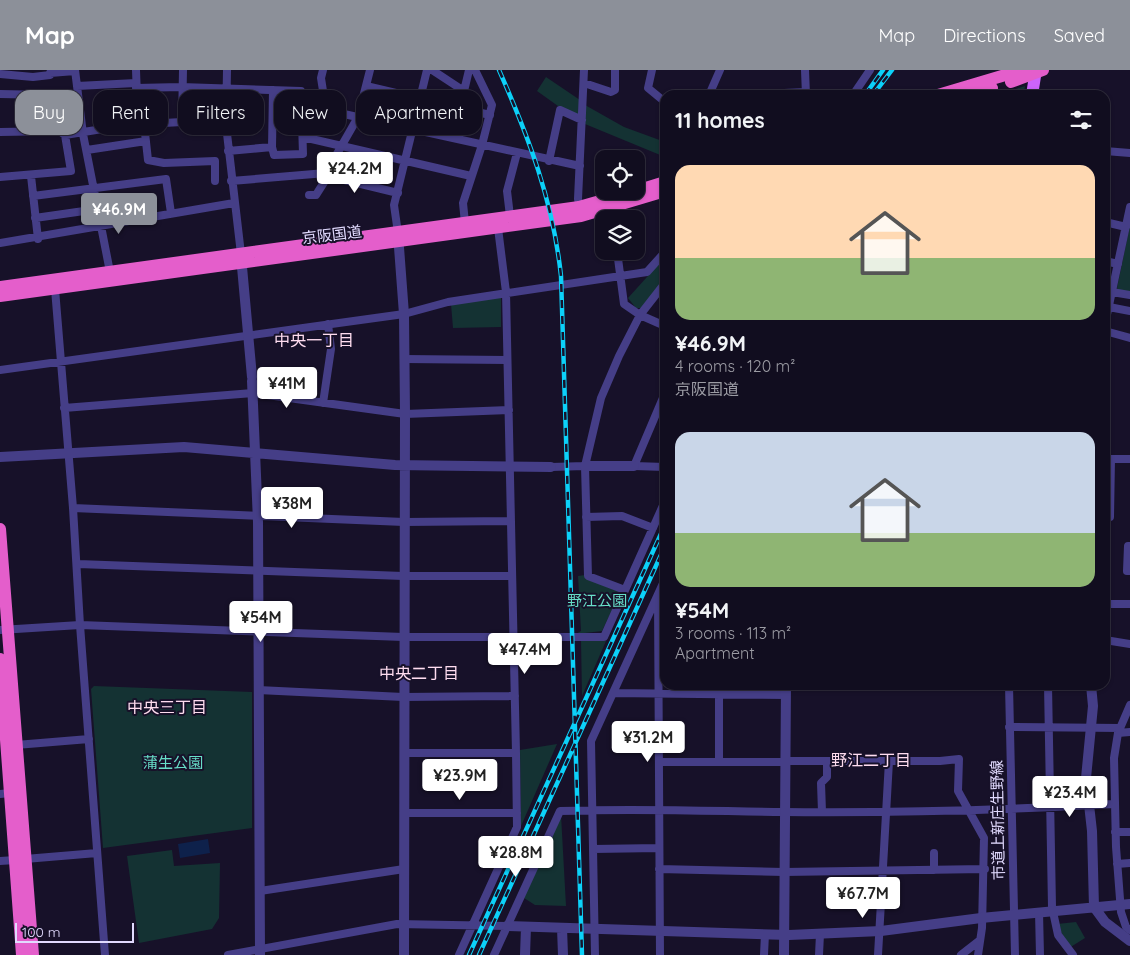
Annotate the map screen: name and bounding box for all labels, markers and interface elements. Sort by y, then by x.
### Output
text: Map [25,20,75,50]
text: Map [878,24,915,47]
text: Directions [943,24,1026,47]
text: Saved [1054,24,1105,47]
chip: Buy [15,90,83,135]
chip: Rent [93,90,168,135]
chip: Filters [178,90,264,135]
chip: New [274,90,346,135]
chip: Apartment [356,90,482,135]
icon: filters [1067,106,1095,134]
text: 11 homes [675,107,765,133]
map controls [595,150,645,260]
button: locate [595,150,645,200]
pin: ¥24.2M [314,152,396,194]
text: ¥24.2M [328,158,382,178]
pin: ¥46.9M [78,192,160,235]
icon: home [840,198,930,288]
text: ¥46.9M [92,199,146,219]
button: layers [595,210,645,260]
street label: 京阪国道 [301,221,363,248]
district label: 中央一丁目 [274,330,354,350]
text: ¥46.9M [675,330,746,356]
text: 4 rooms · 120 m² [675,356,795,376]
pin: ¥41M [257,366,317,409]
text: ¥41M [268,373,306,393]
text: 京阪国道 [675,379,739,399]
icon: home [840,465,930,555]
pin: ¥38M [262,486,322,529]
text: ¥38M [272,493,312,513]
park label: 野江公園 [567,591,627,610]
text: ¥54M [675,597,729,623]
pin: ¥54M [231,600,291,643]
text: ¥54M [240,607,282,627]
text: 3 rooms · 113 m² [675,623,791,643]
pin: ¥47.4M [484,632,566,675]
text: ¥47.4M [499,639,551,659]
text: Apartment [675,643,755,663]
district label: 中央二丁目 [379,663,459,683]
district label: 中央三丁目 [127,697,207,717]
pin: ¥31.2M [607,720,689,763]
text: ¥31.2M [623,727,673,747]
district label: 野江二丁目 [831,750,911,770]
park label: 蒲生公園 [143,753,203,772]
pin: ¥23.9M [419,758,501,801]
street label: 市道上新庄生野線 [987,760,1008,880]
text: ¥23.9M [433,765,487,785]
pin: ¥23.4M [1029,776,1111,818]
text: ¥23.4M [1043,782,1097,802]
pin: ¥28.8M [475,836,557,878]
text: ¥28.8M [489,842,543,862]
pin: ¥67.7M [822,876,904,919]
text: ¥67.7M [837,883,889,903]
scale bar [15,920,134,943]
text: 100 m [22,923,60,941]

